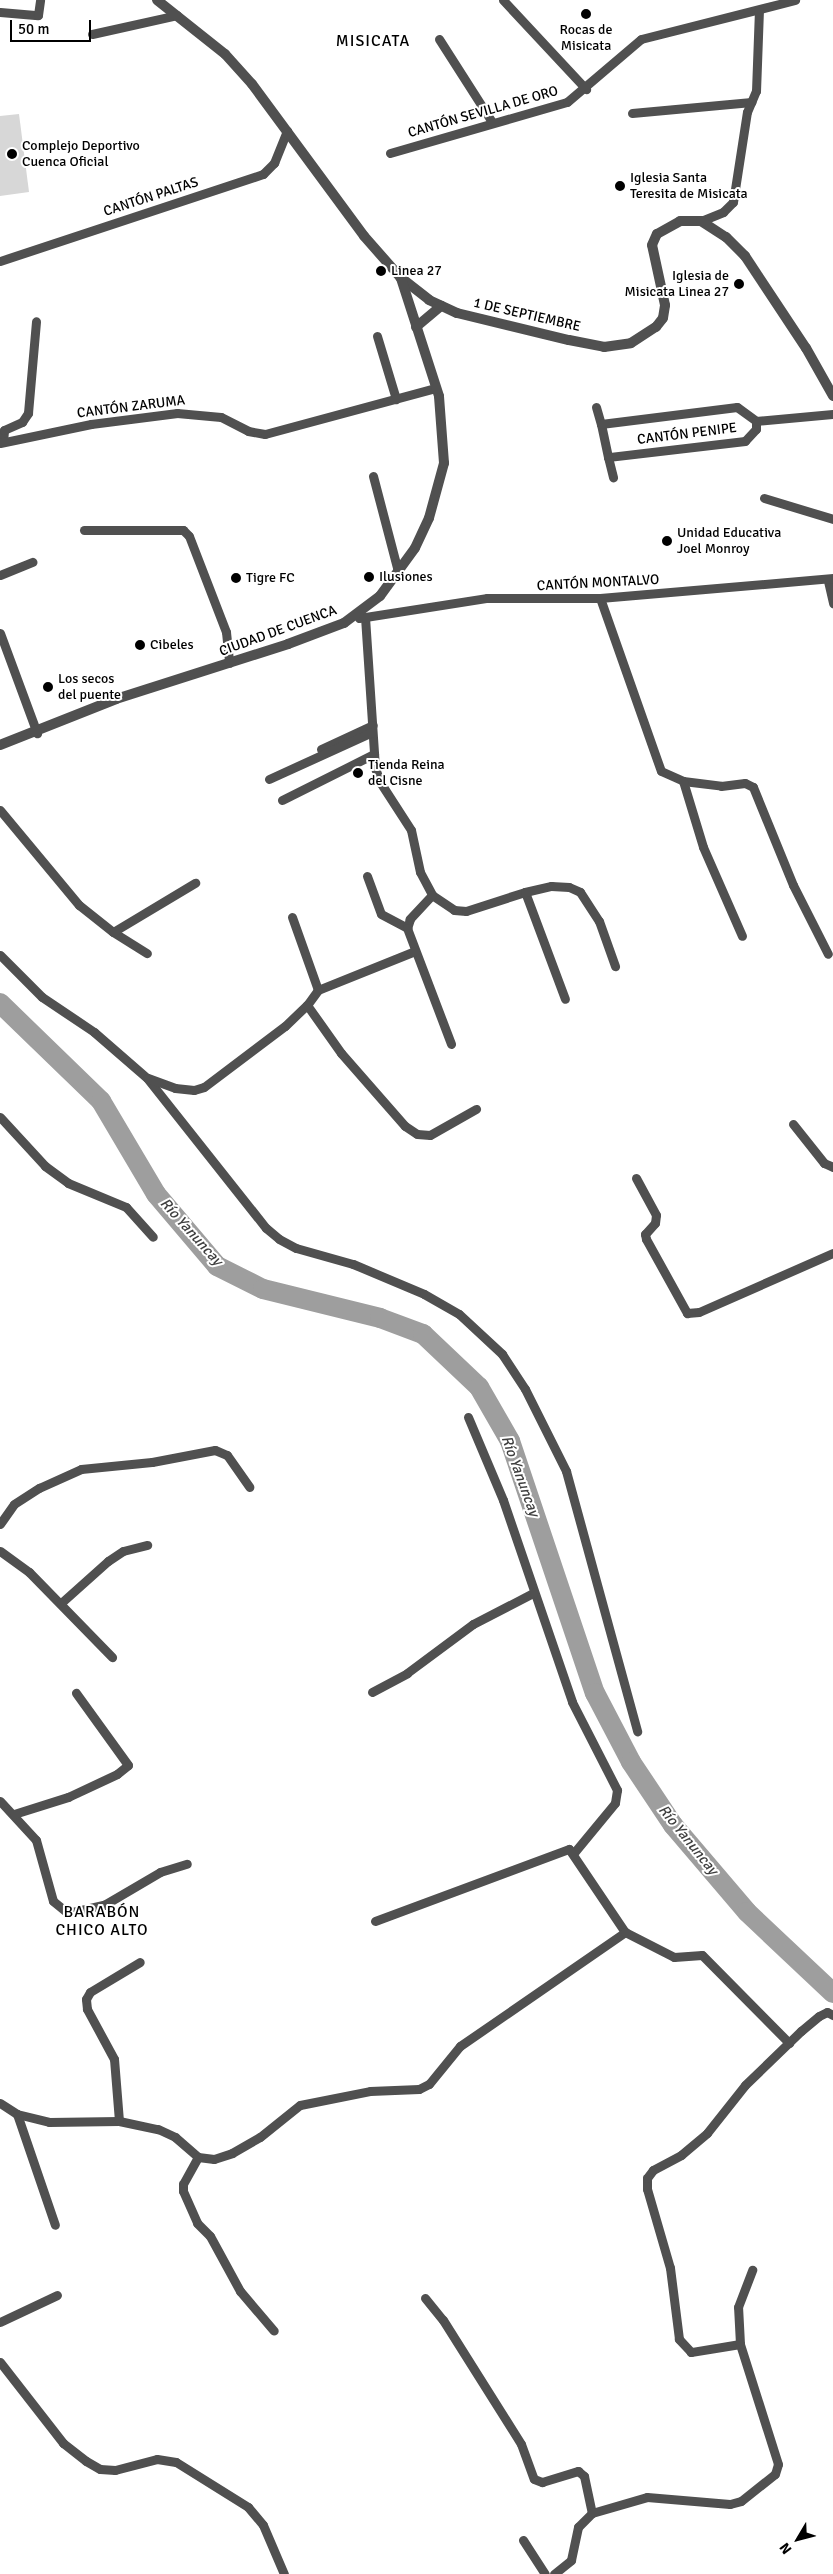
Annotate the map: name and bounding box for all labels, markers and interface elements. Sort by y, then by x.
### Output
marker: Rocas de Misicata [580,8,592,20]
scale bar [12,10,94,42]
text: 50 m [18,20,49,38]
place label: Rocas de Misicata [560,22,612,54]
district label: MISICATA [335,31,411,51]
street label: CANTÓN SEVILLA DE ORO [406,83,560,141]
place label: Complejo Deportivo Cuenca Oficial [22,138,140,170]
marker: Complejo Deportivo Cuenca Oficial [6,148,18,160]
place label: Iglesia Santa Teresita de Misicata [630,170,748,202]
street label: CANTÓN PALTAS [102,174,200,220]
marker: Iglesia Santa Teresita de Misicata [614,180,626,192]
place label: Linea 27 [391,263,442,279]
marker: Linea 27 [375,265,387,277]
place label: Iglesia de Misicata Linea 27 [625,268,729,300]
marker: Iglesia de Misicata Linea 27 [733,278,745,290]
street label: 1 DE SEPTIEMBRE [472,295,582,335]
street label: CANTÓN ZARUMA [76,392,186,422]
street label: CANTÓN PENIPE [636,420,738,448]
place label: Unidad Educativa Joel Monroy [677,525,781,558]
marker: Unidad Educativa Joel Monroy [661,535,673,547]
place label: Ilusiones [379,569,433,585]
place label: Tigre FC [246,570,295,586]
marker: Ilusiones [363,571,375,583]
street label: CANTÓN MONTALVO [536,571,660,595]
marker: Tigre FC [230,572,242,584]
street label: CIUDAD DE CUENCA [217,602,339,660]
place label: Cibeles [150,637,194,653]
marker: Cibeles [134,639,146,651]
place label: Los secos del puente [58,671,121,704]
marker: Los secos del puente [42,681,54,693]
place label: Tienda Reina del Cisne [368,757,445,790]
marker: Tienda Reina del Cisne [352,767,364,779]
water label: Río Yanuncay [156,1195,226,1269]
water label: Río Yanuncay [497,1433,543,1519]
water label: Río Yanuncay [654,1801,722,1879]
district label: BARABÓN CHICO ALTO [54,1902,150,1940]
north arrow [773,2514,823,2564]
text: N [776,2539,795,2557]

